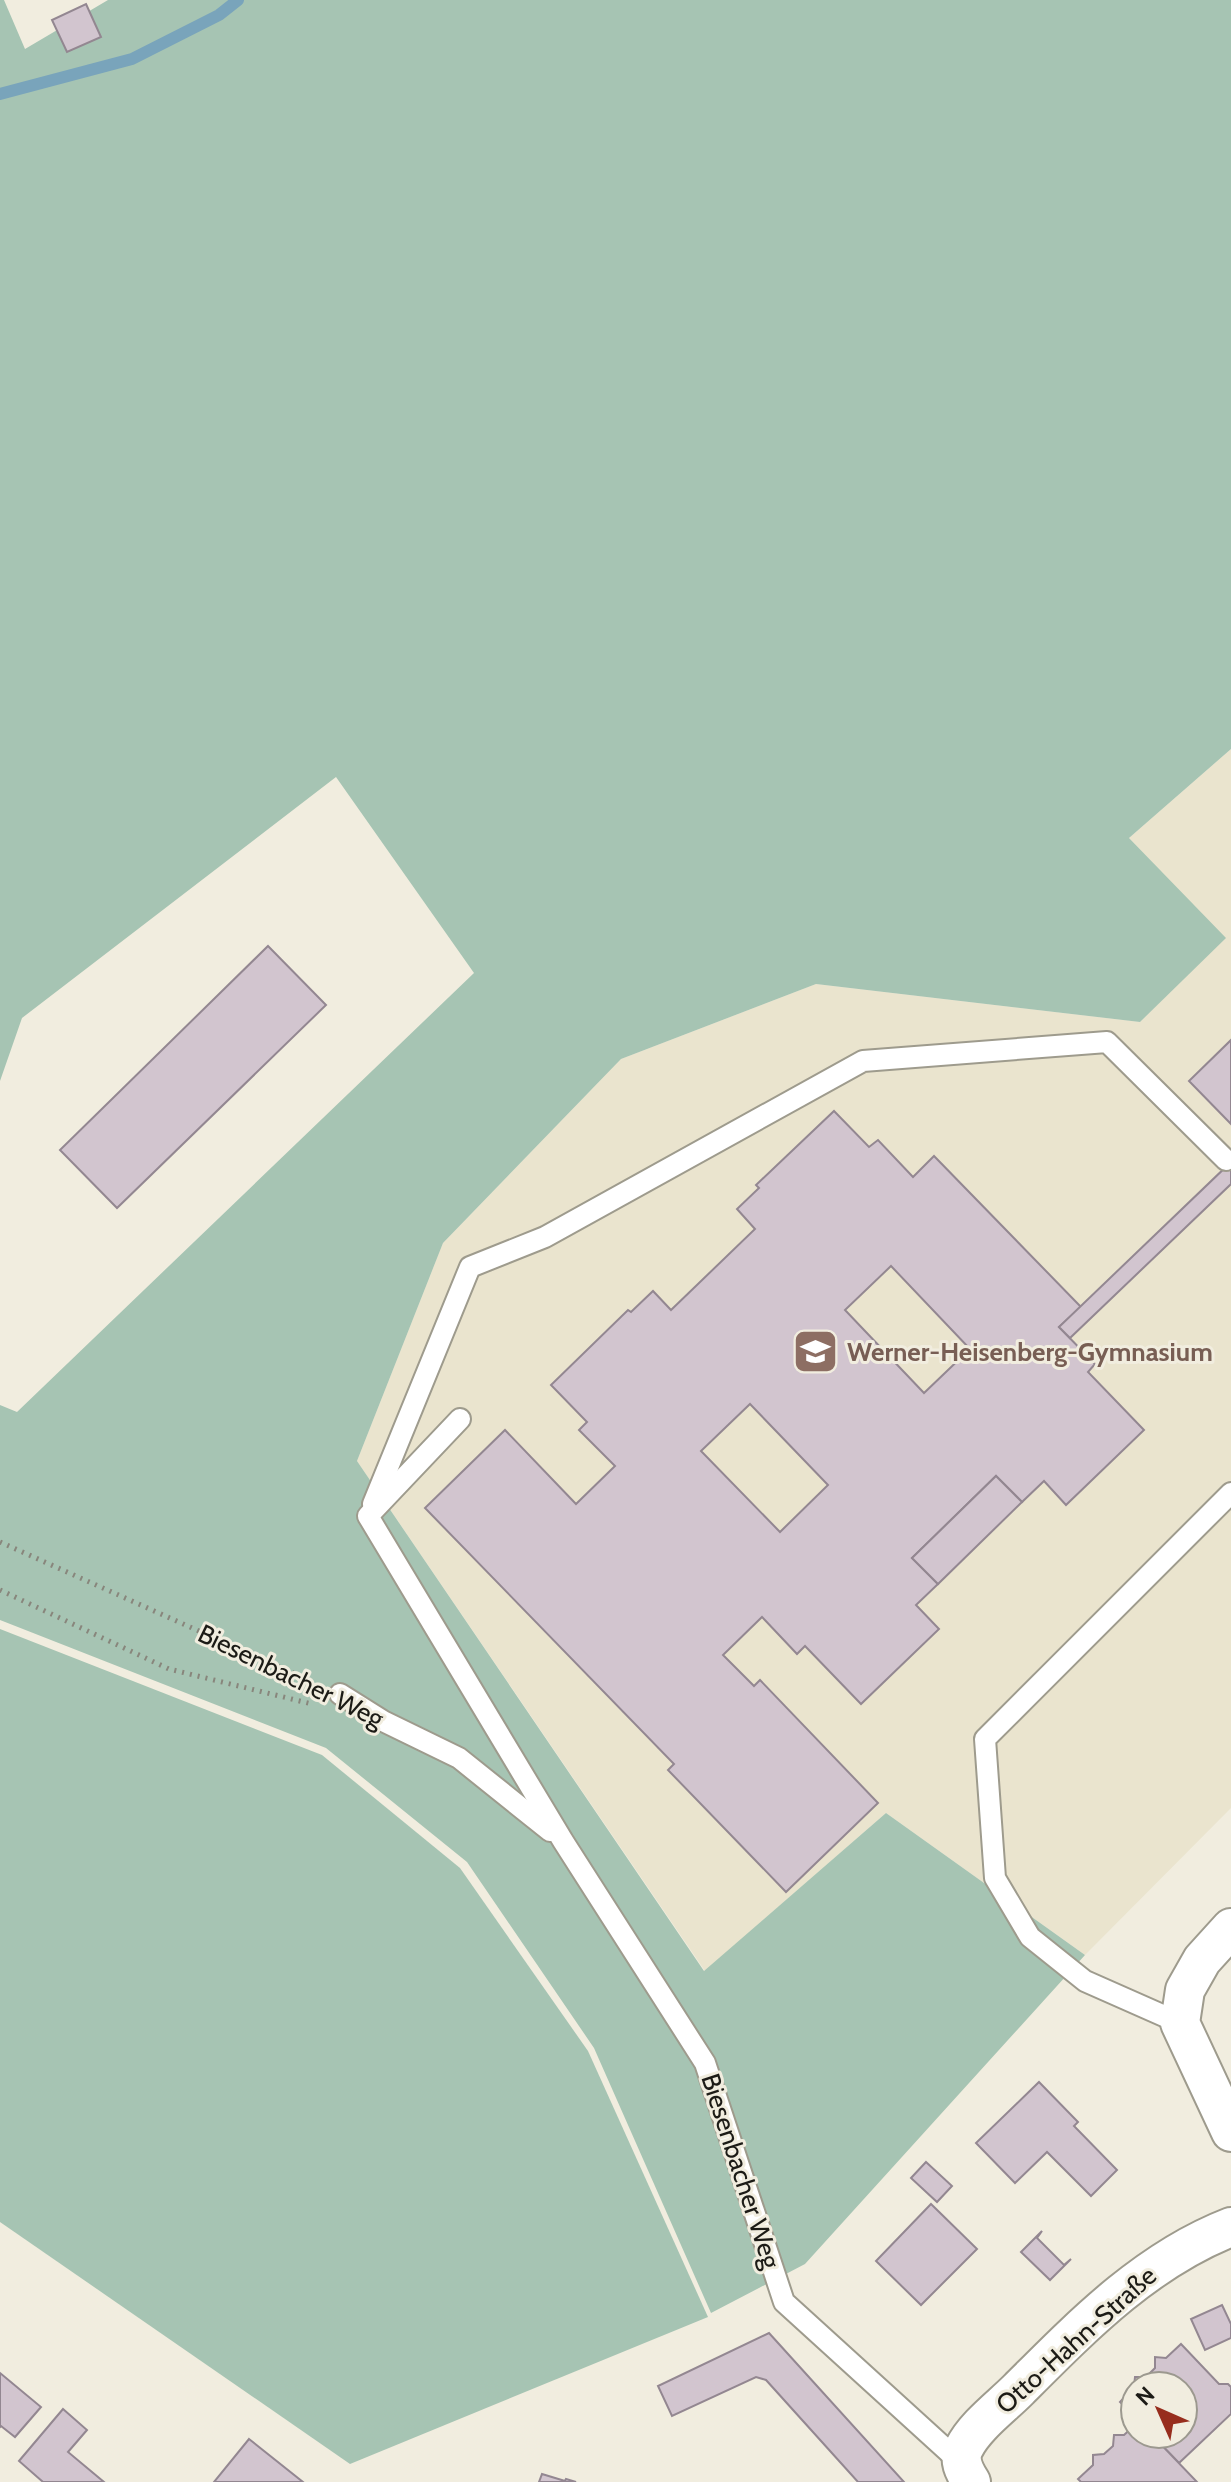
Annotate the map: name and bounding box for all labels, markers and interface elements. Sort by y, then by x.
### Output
school or university icon: Werner-Heisenberg-Gymnasium [792,1328,840,1376]
place label: Werner-Heisenberg-Gymnasium [847,1336,1213,1368]
street label: Biesenbacher Weg [193,1617,390,1735]
street label: Biesenbacher Weg [694,2070,788,2273]
street label: Otto-Hahn-Straße [989,2260,1163,2420]
north arrow [1119,2370,1199,2450]
text: N [1130,2381,1160,2411]

